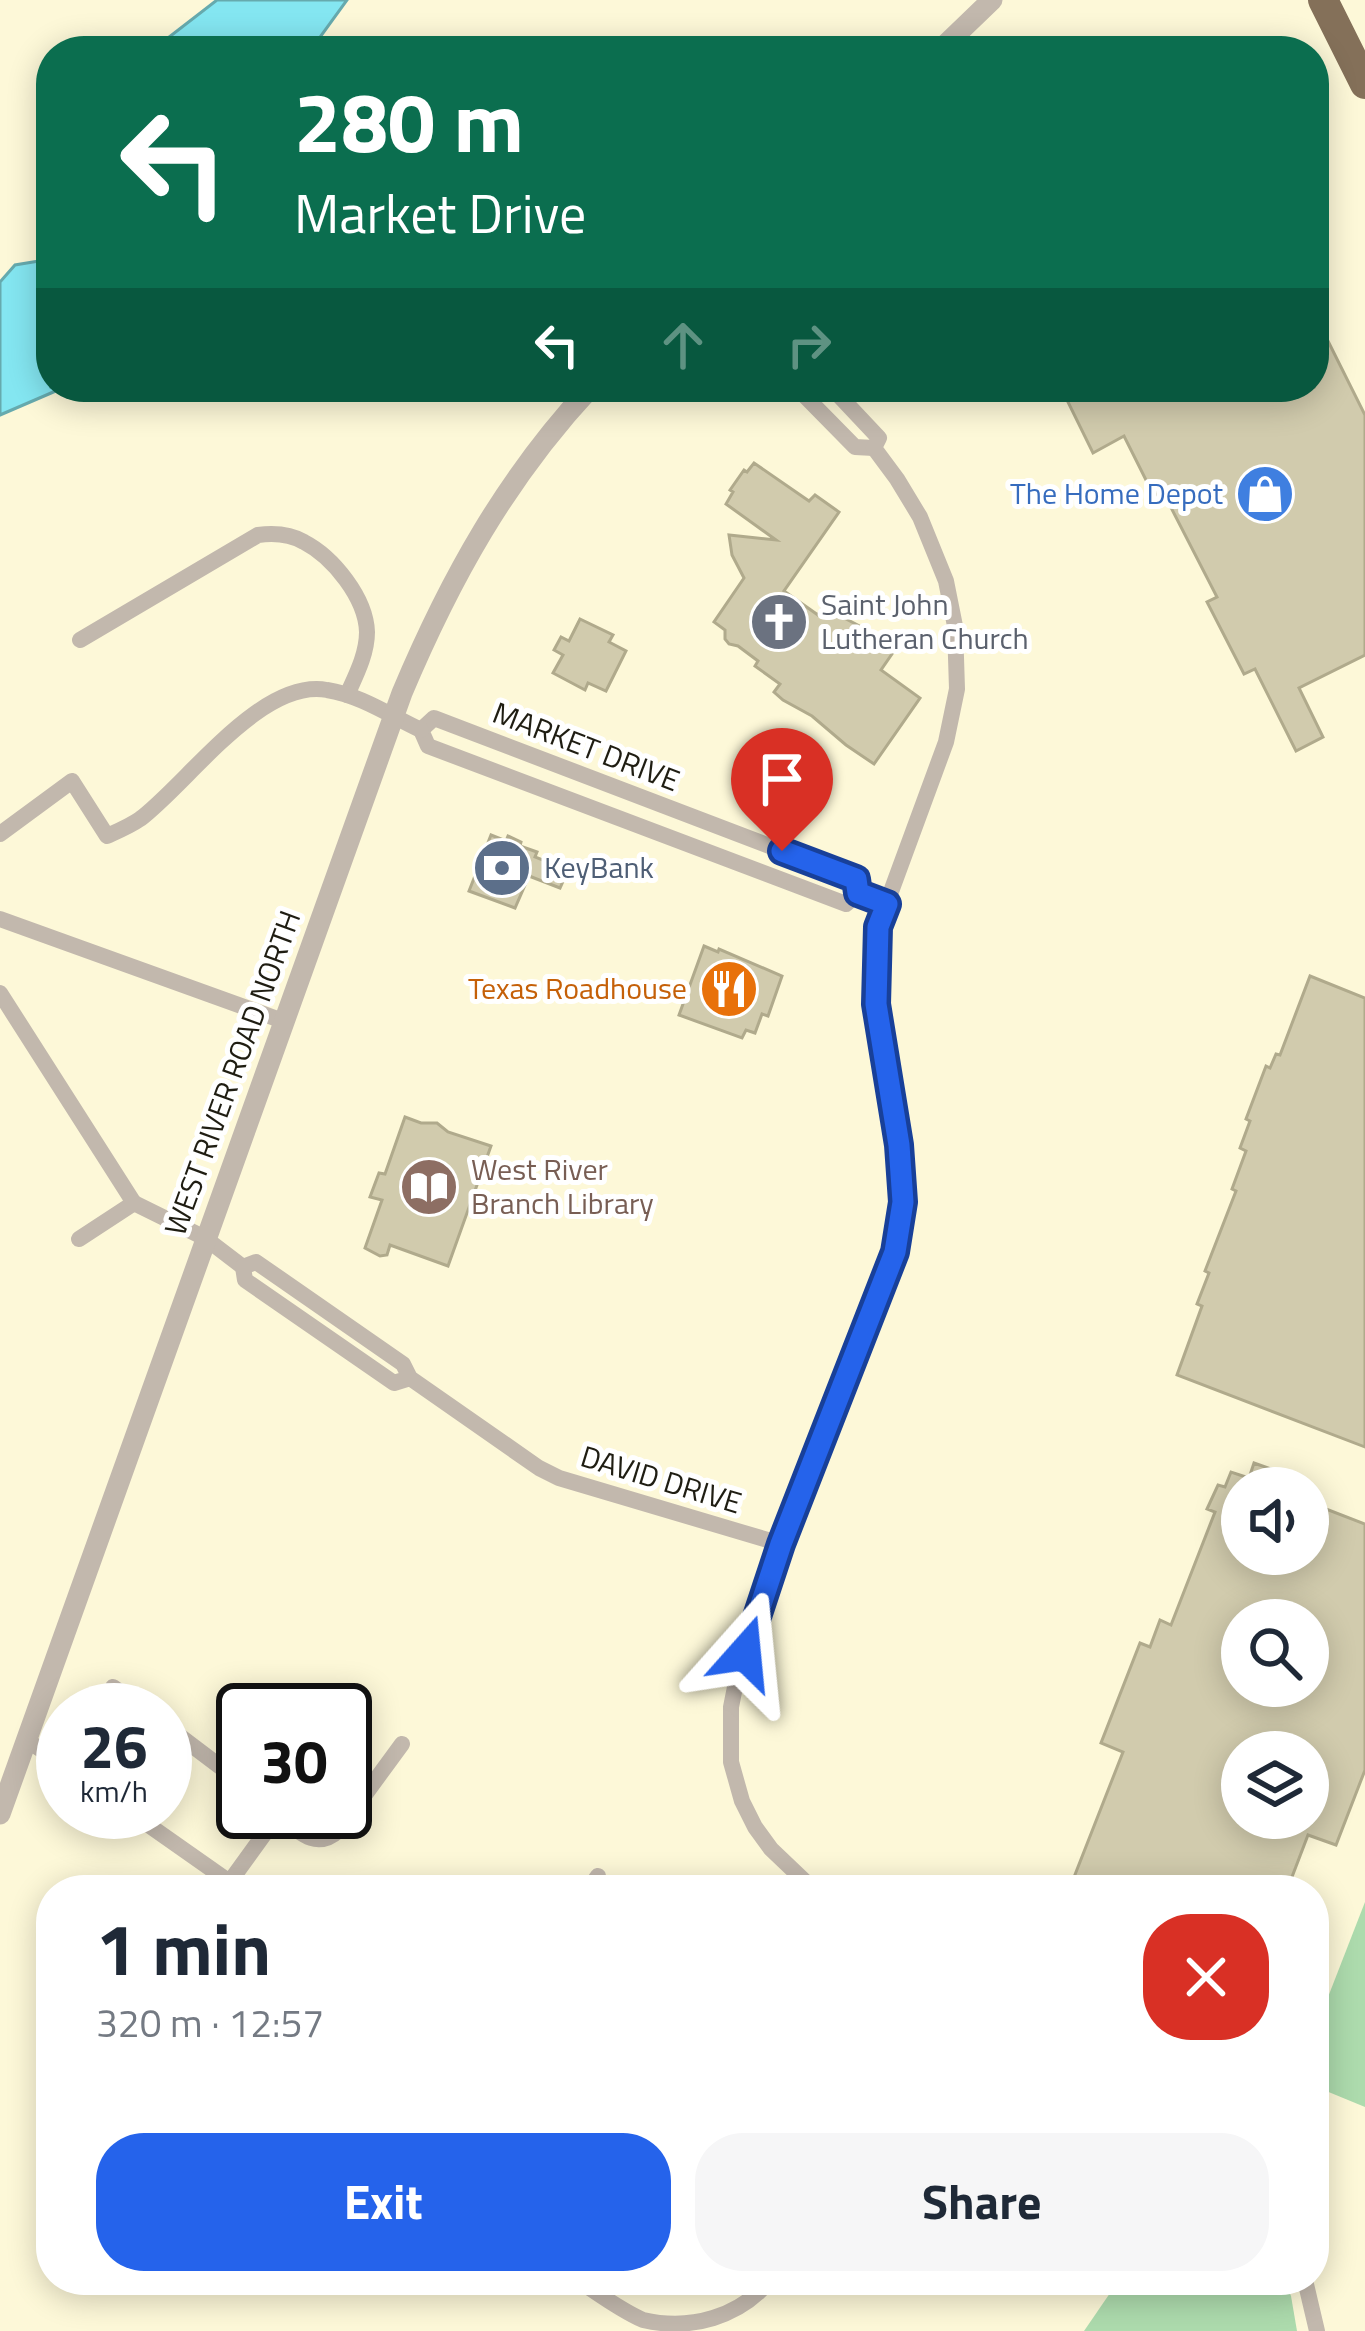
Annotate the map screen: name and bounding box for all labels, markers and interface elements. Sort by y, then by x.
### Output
text: 280 m [294,57,524,185]
icon: left [96,84,252,240]
text: Market Drive [294,172,586,254]
icon: left [524,312,590,378]
icon: ahead [650,312,716,378]
icon: right [776,312,842,378]
shop icon: The Home Depot [1234,463,1296,525]
place label: The Home Depot [1010,470,1223,516]
place label: Saint John Lutheran Church [821,581,1029,661]
church icon: Saint John Lutheran Church [748,591,810,653]
street label: MARKET DRIVE [486,689,687,803]
pin [731,728,833,851]
icon: arrive [749,746,815,812]
bank icon: KeyBank [471,837,533,899]
place label: KeyBank [544,844,654,890]
street label: WEST RIVER ROAD NORTH [152,904,312,1242]
restaurant icon: Texas Roadhouse [698,958,760,1020]
place label: Texas Roadhouse [468,965,687,1011]
place label: West River Branch Library [471,1146,654,1226]
library icon: West River Branch Library [398,1156,460,1218]
street label: DAVID DRIVE [575,1433,747,1525]
map controls [1221,1467,1329,1839]
button: sound [1221,1467,1329,1575]
position arrow [682,1590,808,1716]
button: search [1221,1599,1329,1707]
speed limit sign: 30 [216,1683,372,1839]
text: 26 [80,1700,148,1791]
button: layers [1221,1731,1329,1839]
text: km/h [80,1768,148,1814]
text: 1 min [96,1893,271,2003]
button: close [1143,1914,1269,2040]
text: 320 m · 12:57 [96,1993,324,2052]
button: Exit [96,2133,671,2271]
button: Share [695,2133,1269,2271]

